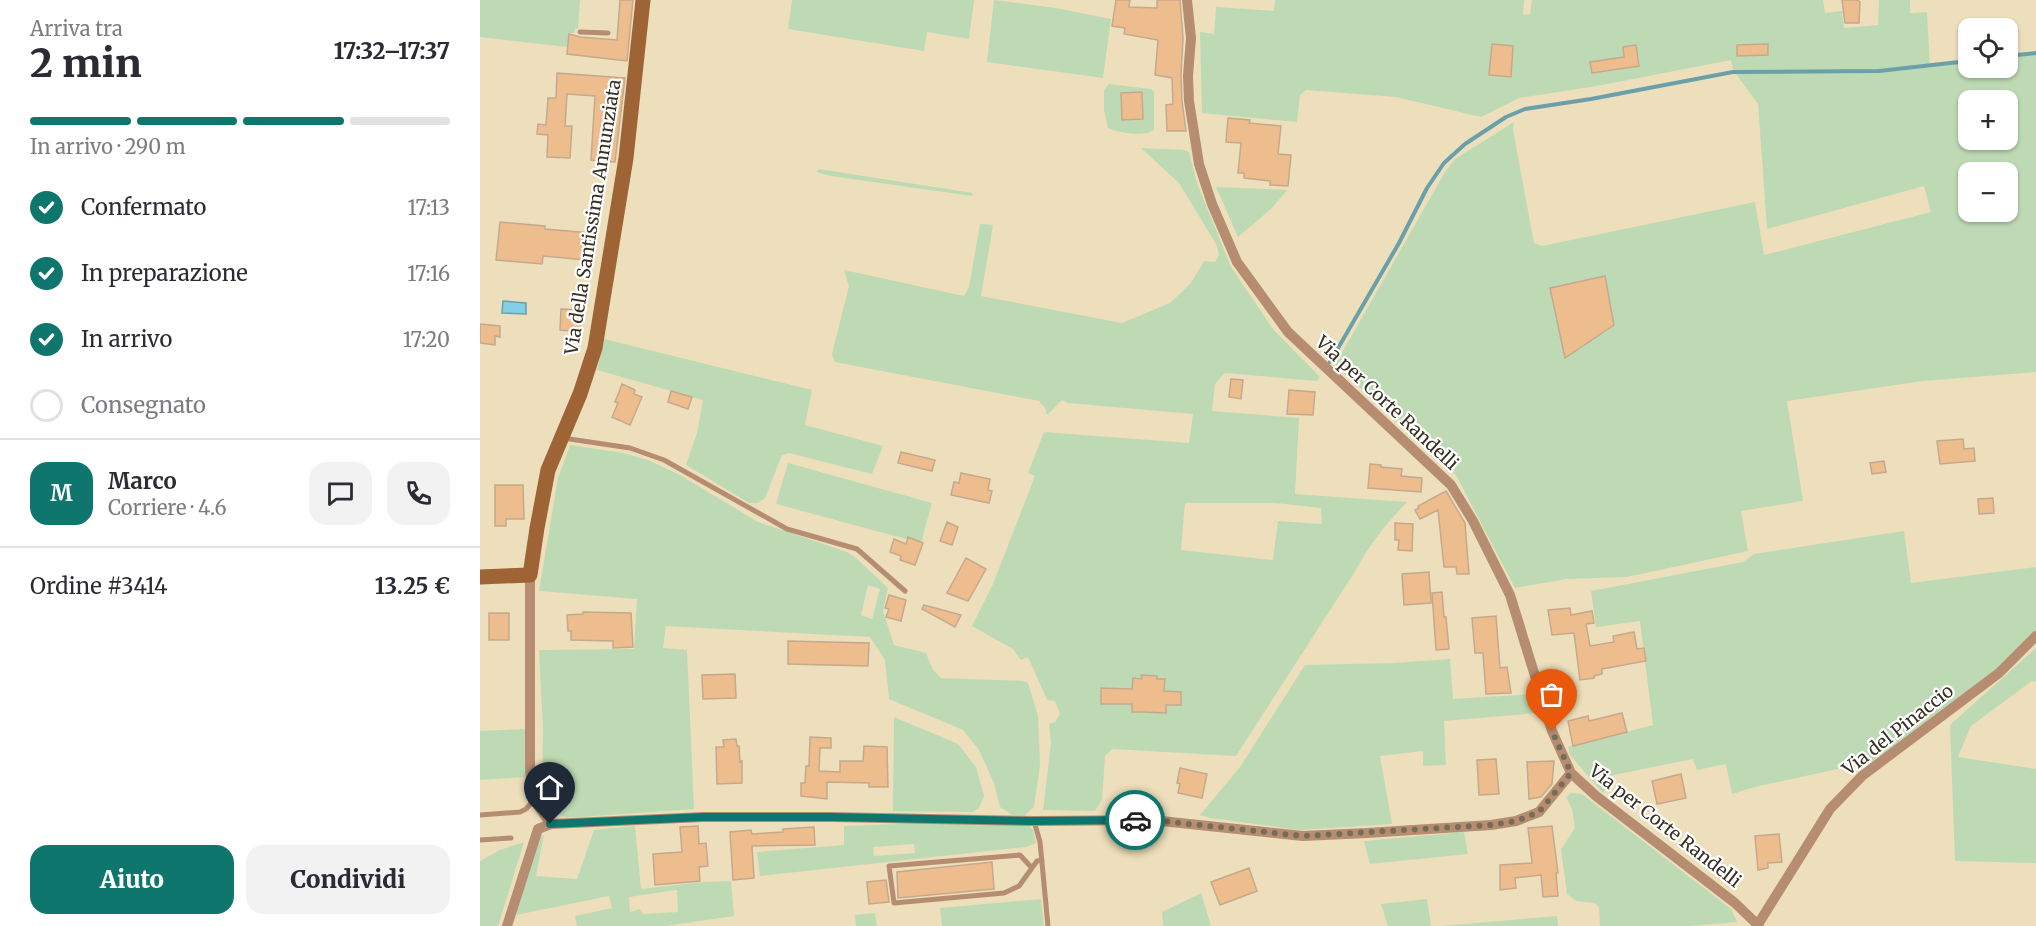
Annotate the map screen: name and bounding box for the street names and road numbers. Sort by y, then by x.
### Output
street label: Via della Santissima Annunziata [559,77,626,357]
street label: Via per Corte Randelli [1310,330,1464,475]
street label: Via del Pinaccio [1837,679,1958,781]
street label: Via per Corte Randelli [1584,758,1746,892]

